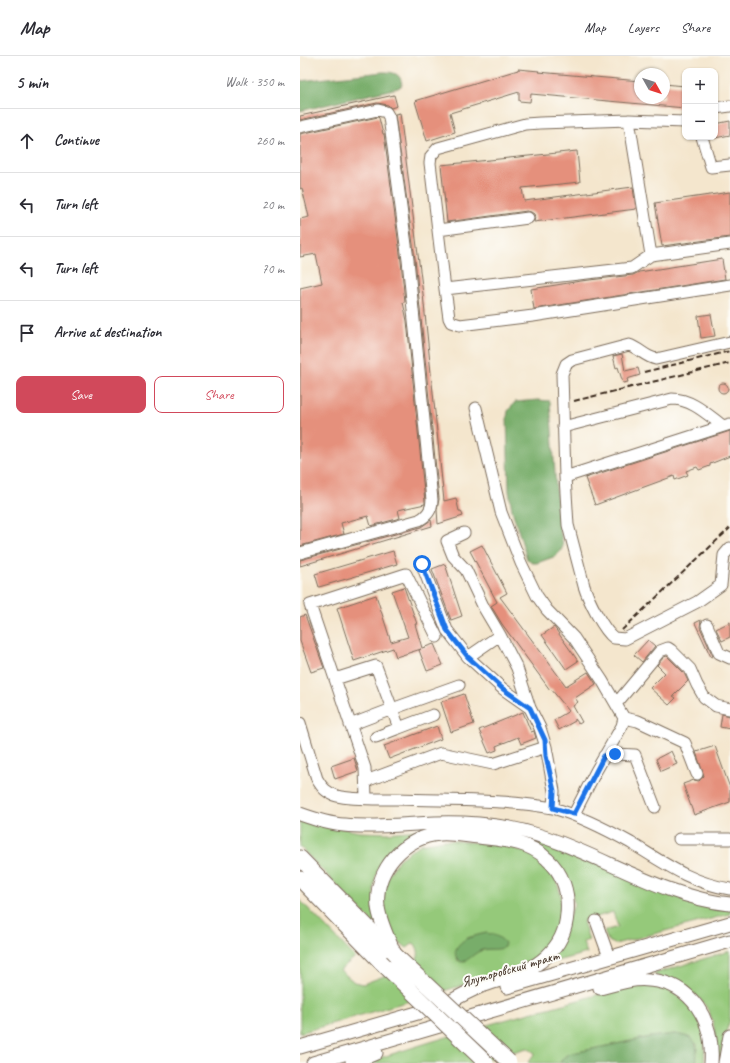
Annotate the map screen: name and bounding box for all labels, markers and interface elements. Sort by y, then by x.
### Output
text: Map [20,16,50,40]
text: Map [584,19,606,36]
text: Layers [628,19,659,36]
text: Share [681,19,710,36]
north arrow [634,68,670,104]
map controls [682,68,718,140]
button: + [682,68,718,104]
text: 5 min [16,72,48,93]
text: Walk · 350 m [225,74,284,90]
button: − [682,104,718,140]
icon: ahead [16,130,38,152]
text: Continue [54,131,99,150]
text: 260 m [256,133,284,149]
icon: left [16,194,38,216]
text: Turn left [54,195,97,214]
text: 20 m [262,197,284,213]
icon: left [16,258,38,280]
text: Turn left [54,259,97,278]
text: 70 m [262,261,284,277]
icon: arrive [16,322,38,344]
text: Arrive at destination [54,323,161,342]
button: Save [16,376,146,413]
button: Share [154,376,284,413]
route start [413,555,431,573]
route end [606,745,624,763]
street label: Ялуторовский тракт [459,947,562,991]

